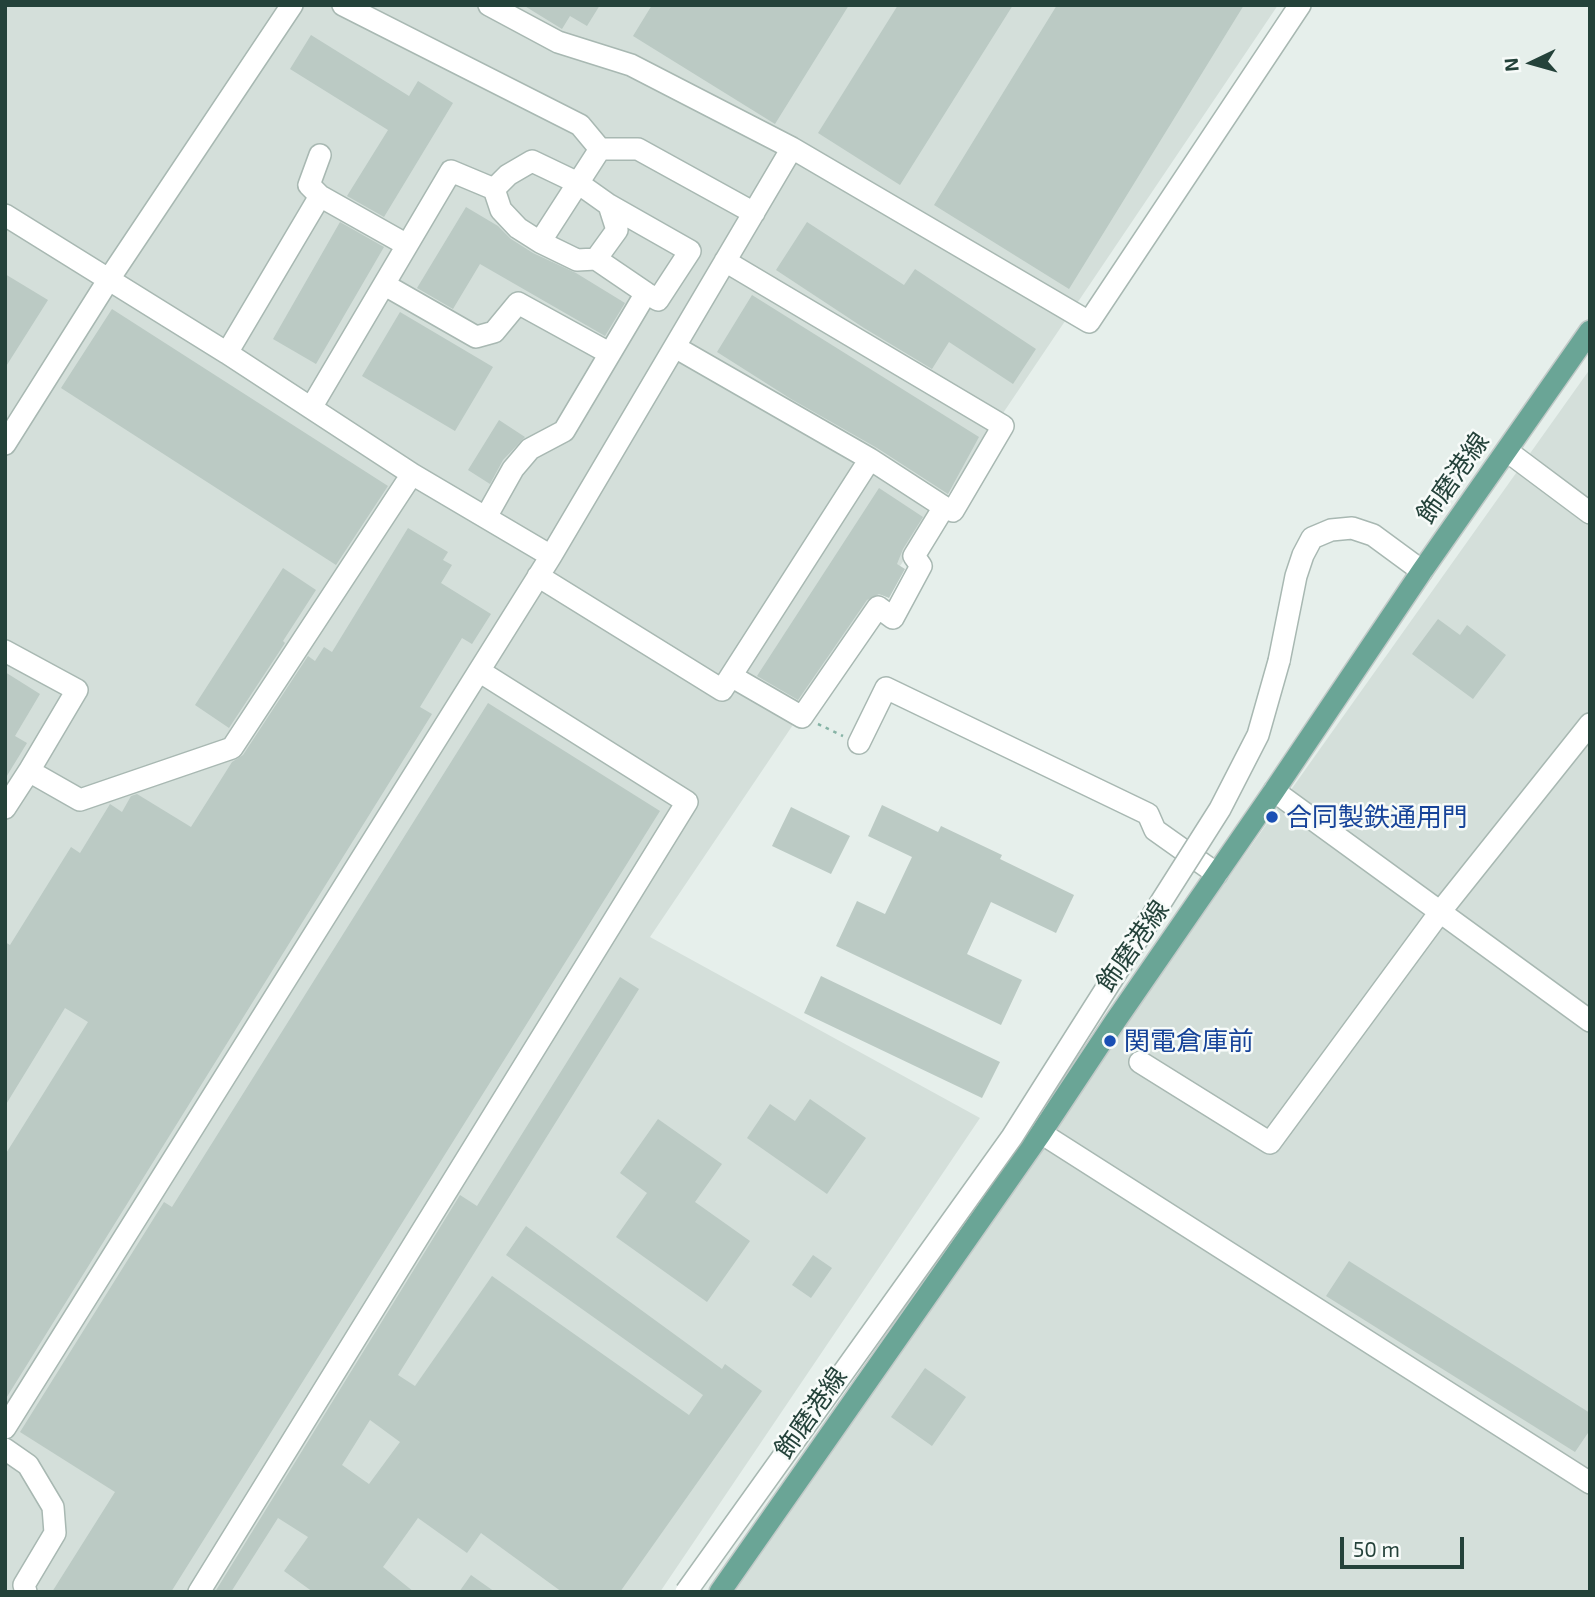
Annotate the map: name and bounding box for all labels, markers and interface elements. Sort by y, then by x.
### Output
north arrow [1497,28,1567,98]
text: N [1499,57,1523,73]
street label: 飾磨港線 [1410,426,1496,530]
place label: 合同製鉄通用門 [1286,801,1468,833]
marker: 合同製鉄通用門 [1264,809,1280,825]
street label: 飾磨港線 [1090,894,1176,998]
place label: 関電倉庫前 [1124,1025,1254,1057]
marker: 関電倉庫前 [1102,1033,1118,1049]
street label: 飾磨港線 [768,1361,854,1465]
scale bar [1343,1524,1467,1568]
text: 50 m [1353,1536,1400,1561]

